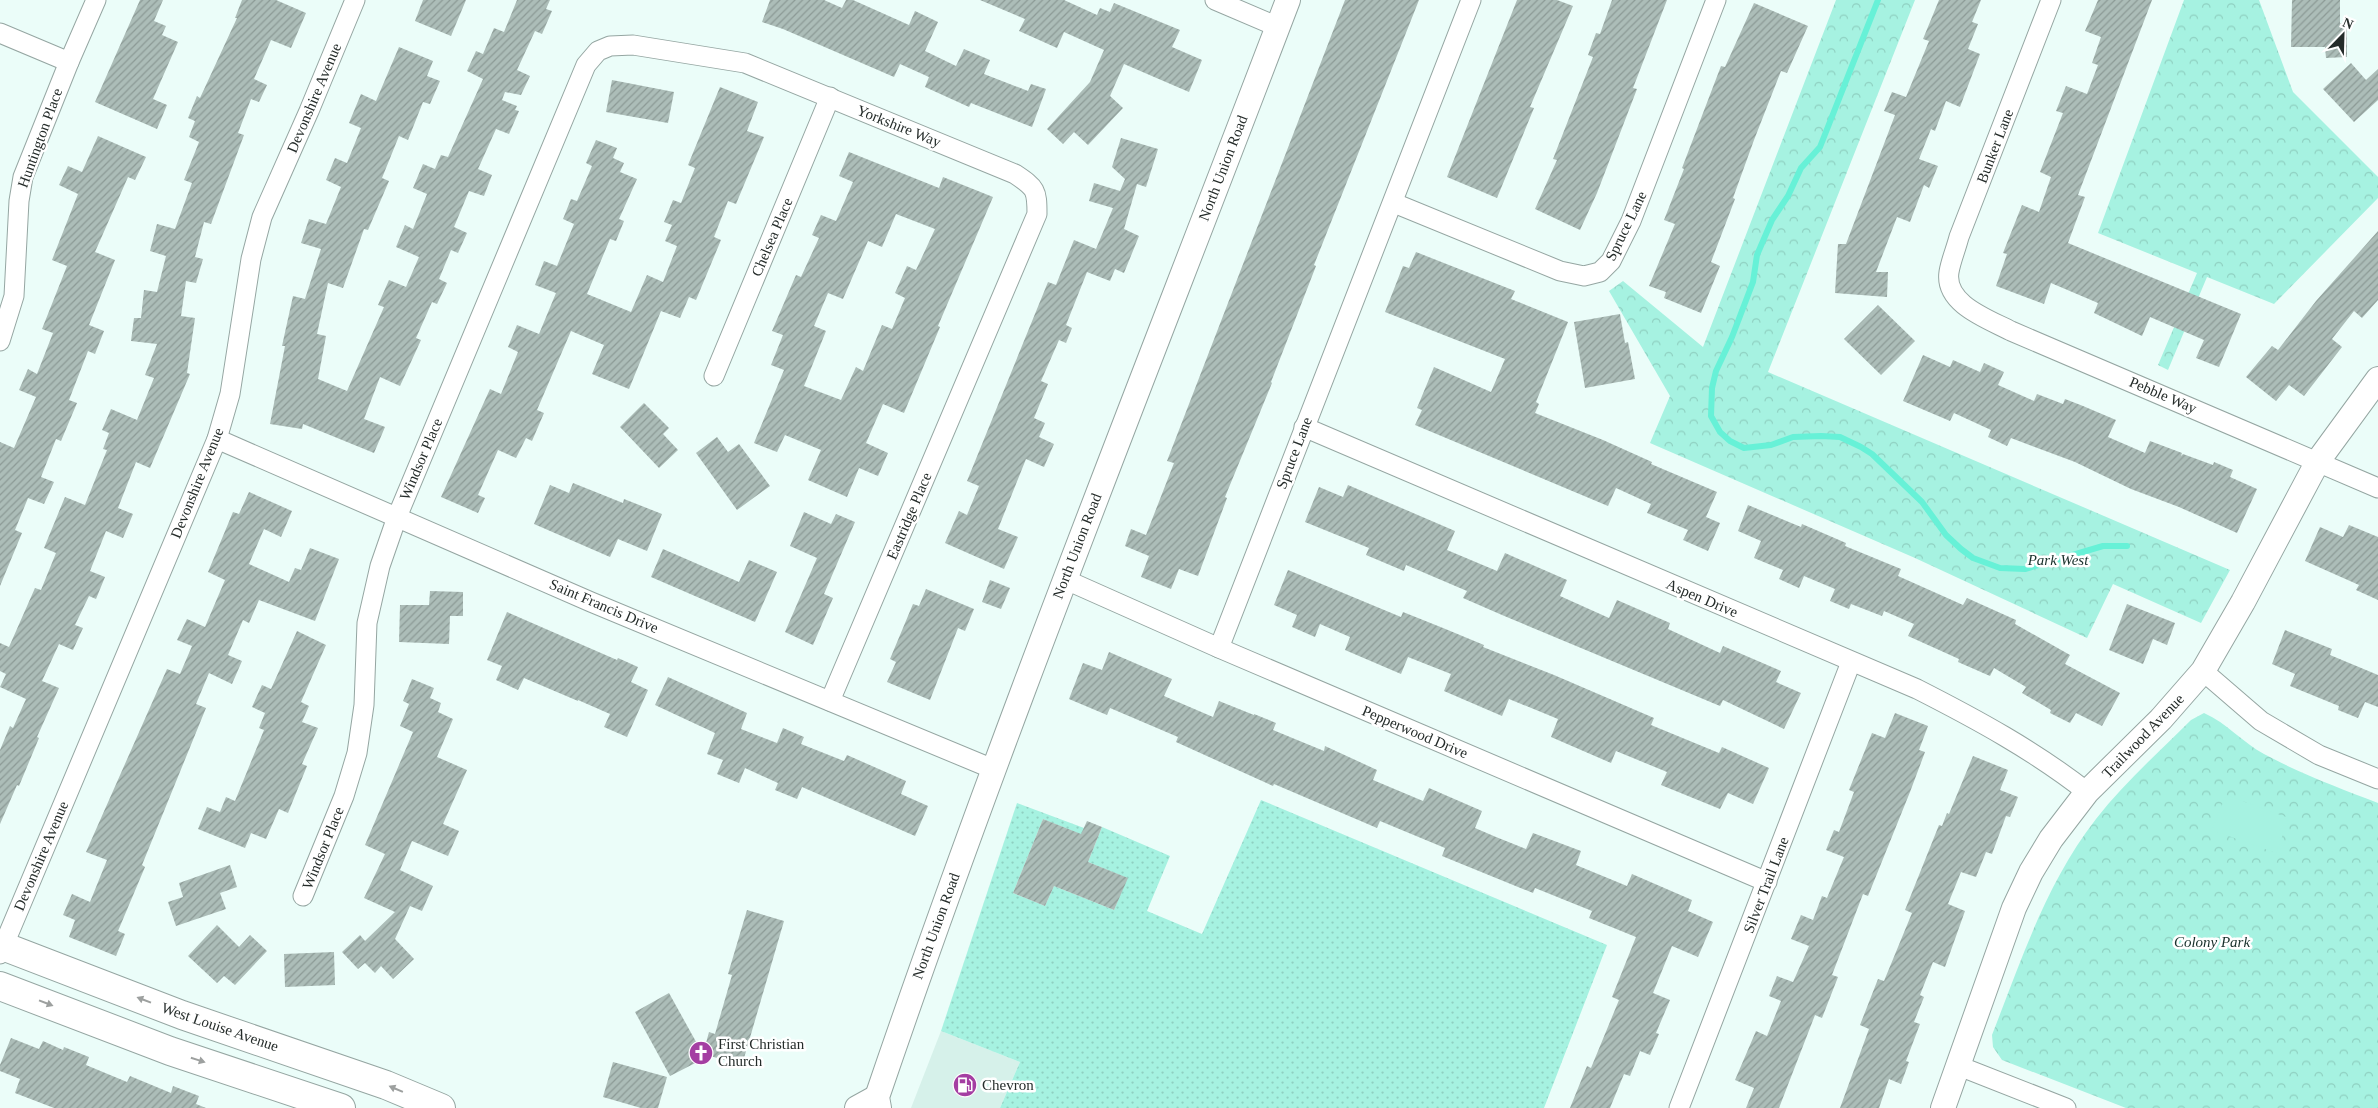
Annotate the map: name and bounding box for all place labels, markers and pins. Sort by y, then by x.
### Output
place label: First Christian Church [718,1036,805,1069]
church icon: First Christian Church [688,1040,714,1066]
fuel station icon: Chevron [952,1072,978,1098]
place label: Chevron [982,1077,1034,1093]

